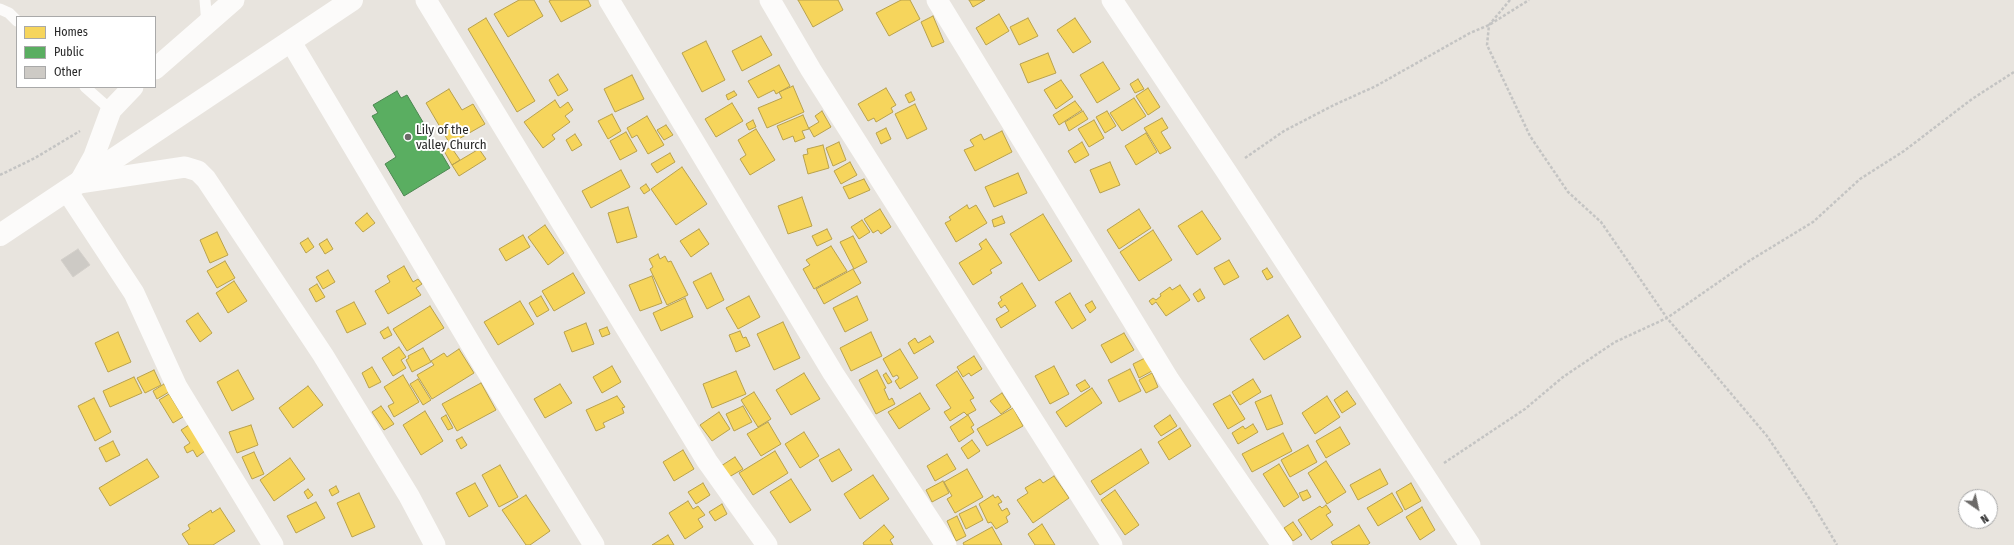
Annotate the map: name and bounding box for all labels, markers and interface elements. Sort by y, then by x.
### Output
legend [16,16,156,88]
text: Homes [54,25,88,39]
text: Public [54,45,84,59]
text: Other [54,65,82,79]
place label: Lily of the valley Church [416,122,487,153]
marker: Lily of the valley Church [403,132,413,142]
north arrow [1958,489,1998,529]
text: N [1978,511,1991,526]

